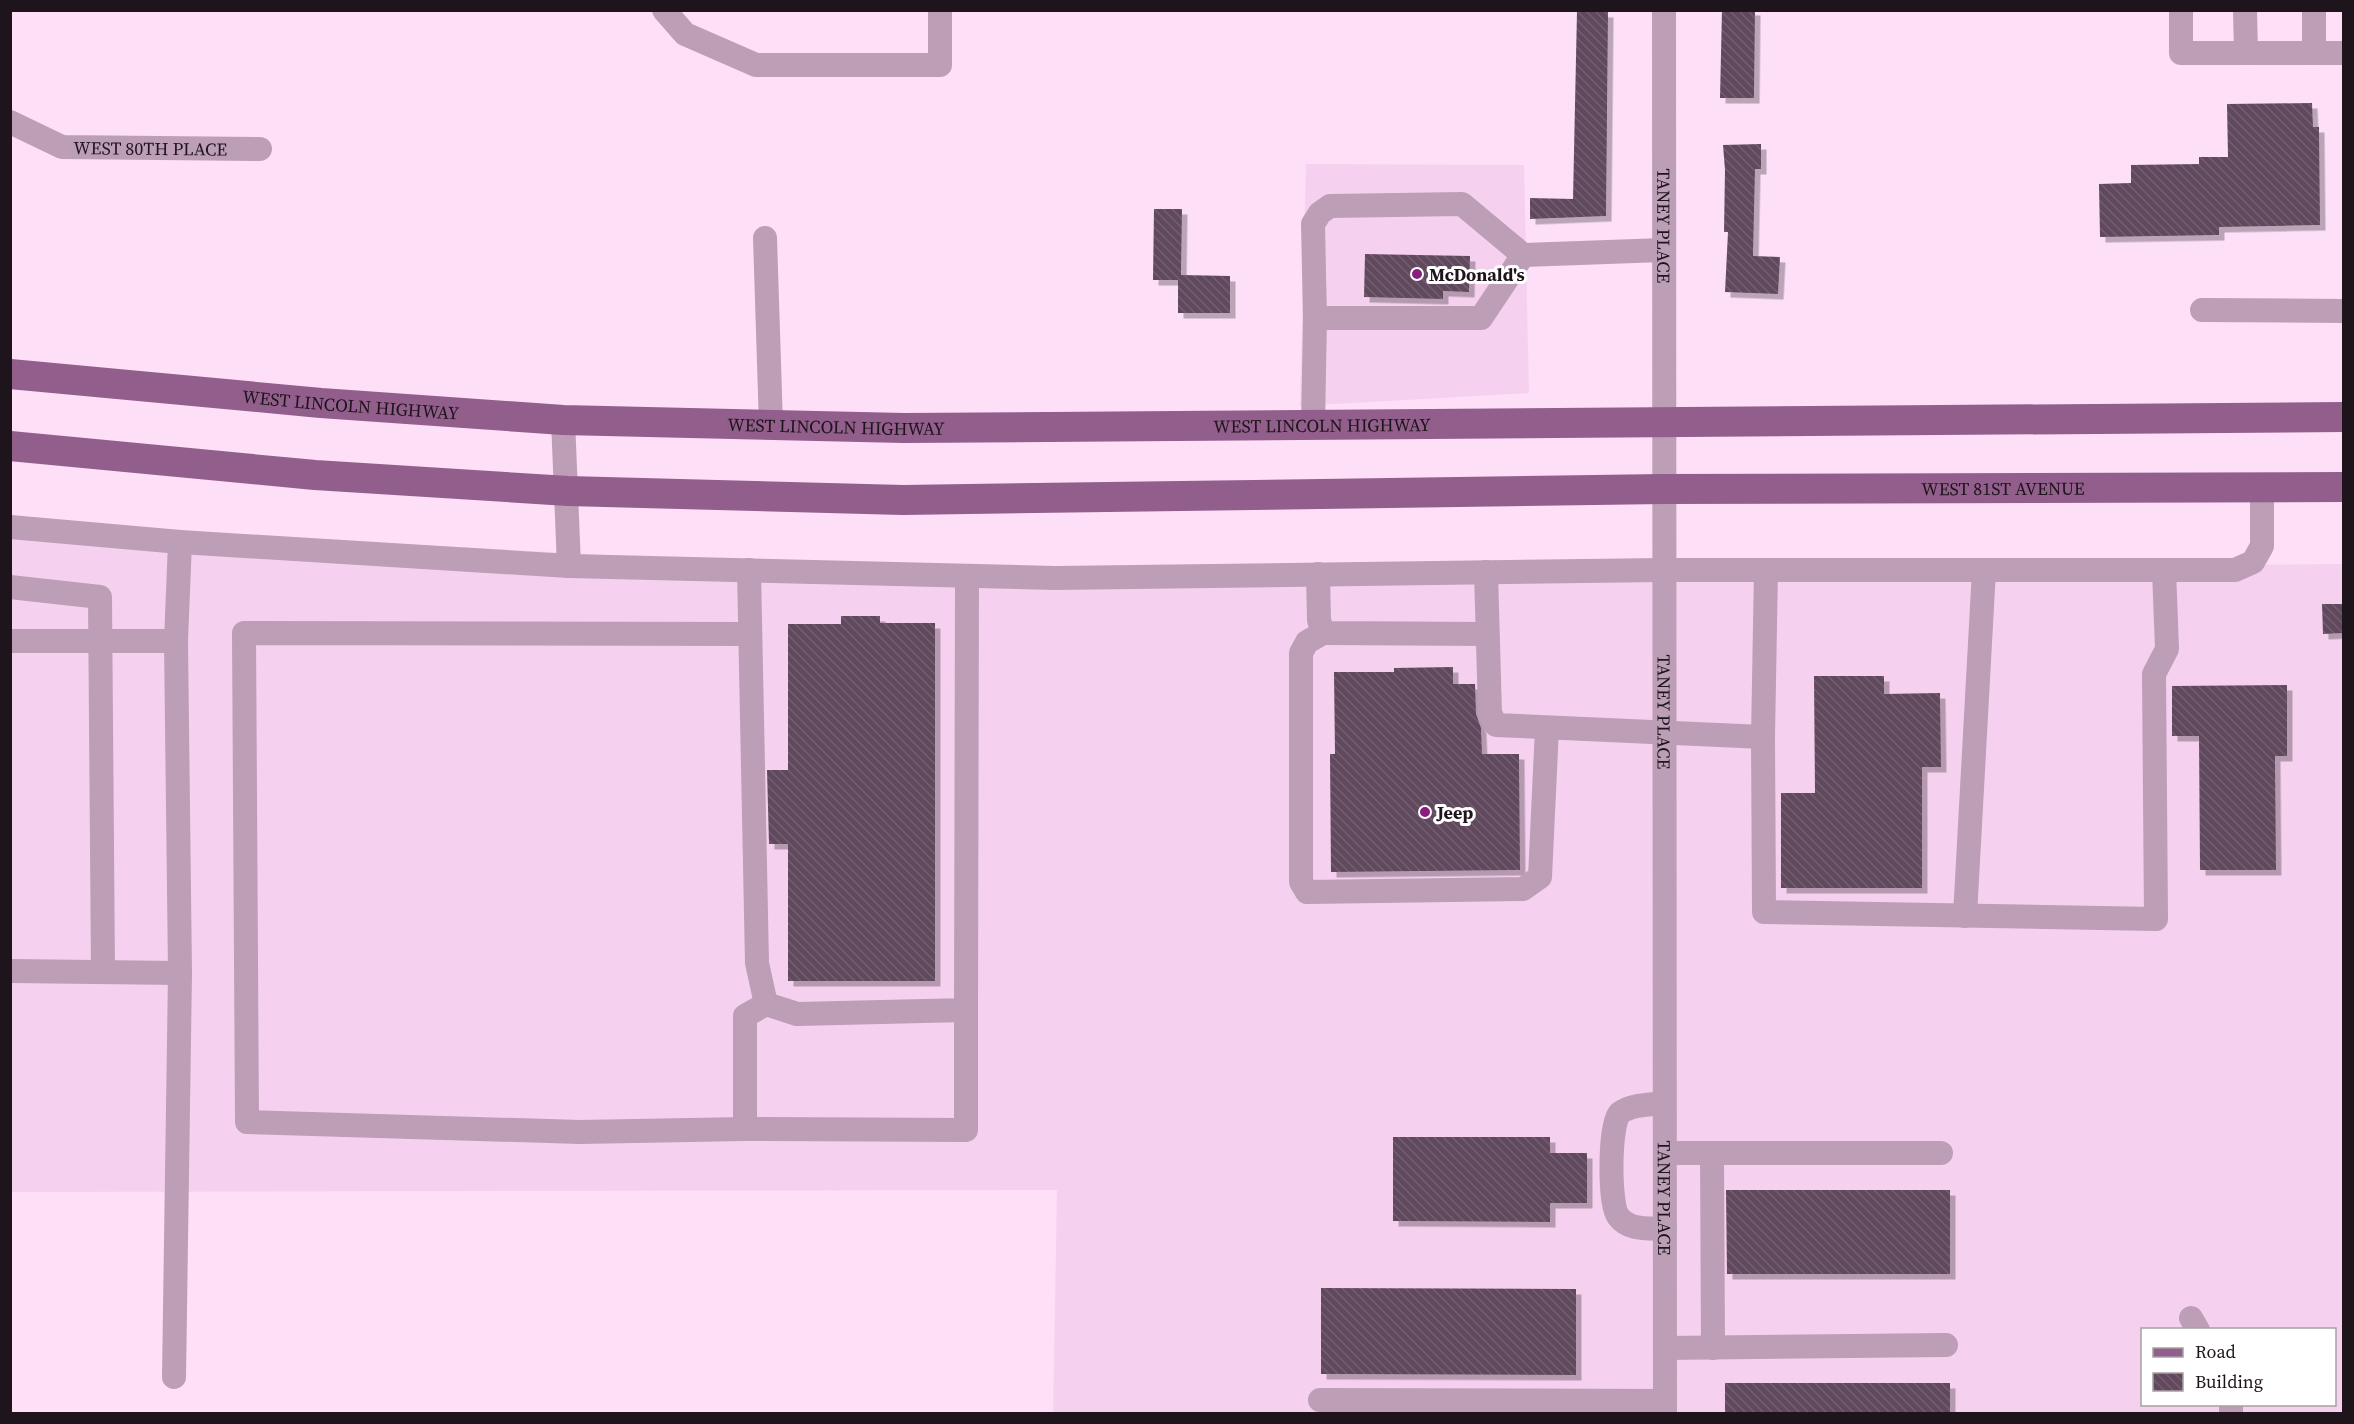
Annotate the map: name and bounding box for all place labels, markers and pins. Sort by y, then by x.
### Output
place label: McDonald's [1429,262,1525,287]
marker: McDonald's [1410,267,1424,281]
place label: Jeep [1436,800,1473,825]
marker: Jeep [1418,805,1432,819]

